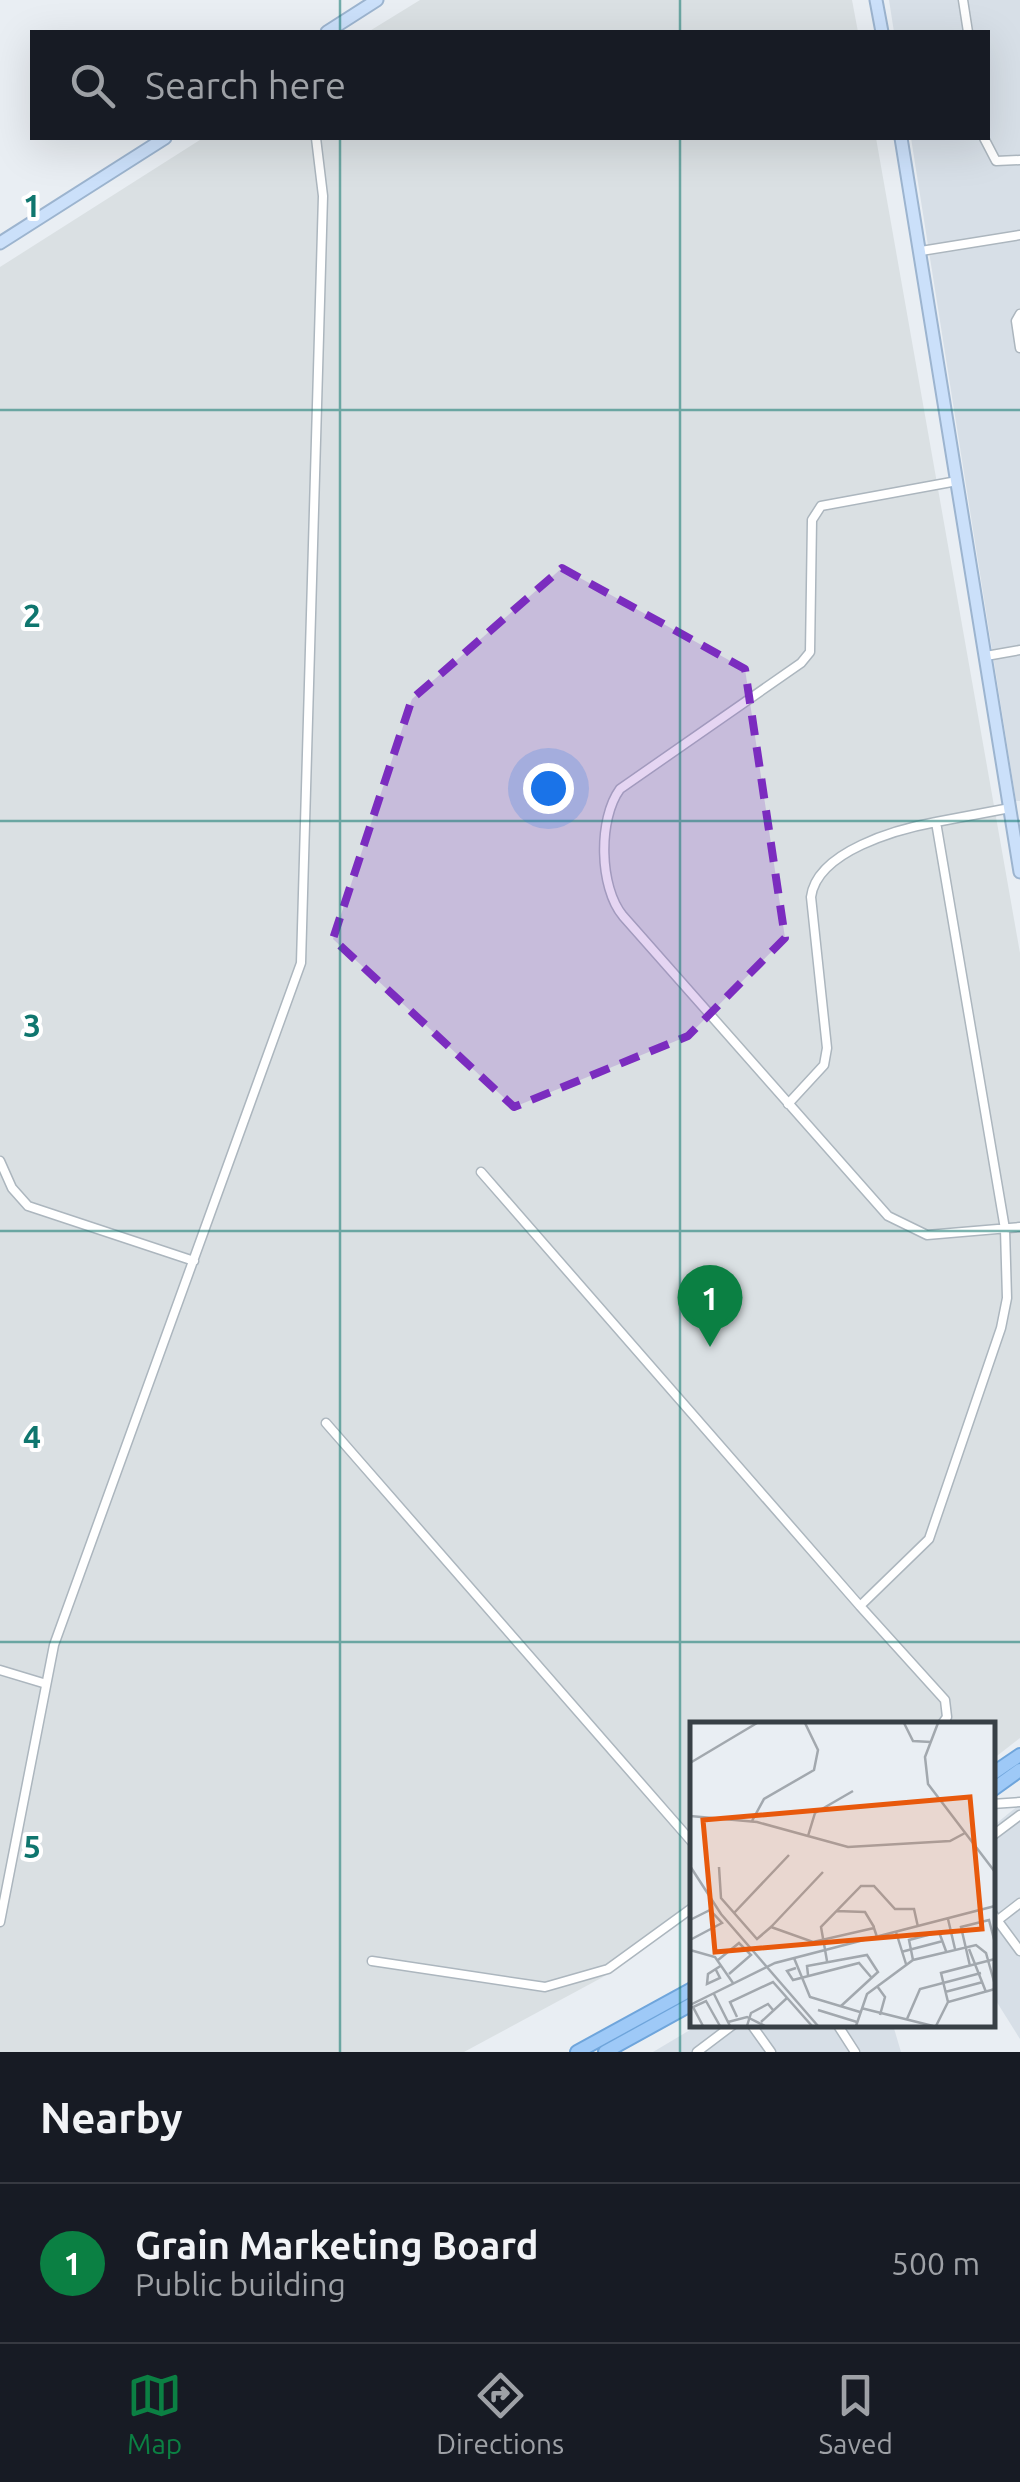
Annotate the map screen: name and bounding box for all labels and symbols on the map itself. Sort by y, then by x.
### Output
text: 1 [23,187,41,223]
text: 2 [23,597,41,633]
your location [523,763,574,814]
text: 3 [23,1007,41,1043]
pin: 1 [678,1264,742,1347]
text: 4 [23,1418,41,1454]
inset map [690,1722,995,2027]
text: 5 [23,1828,41,1864]

